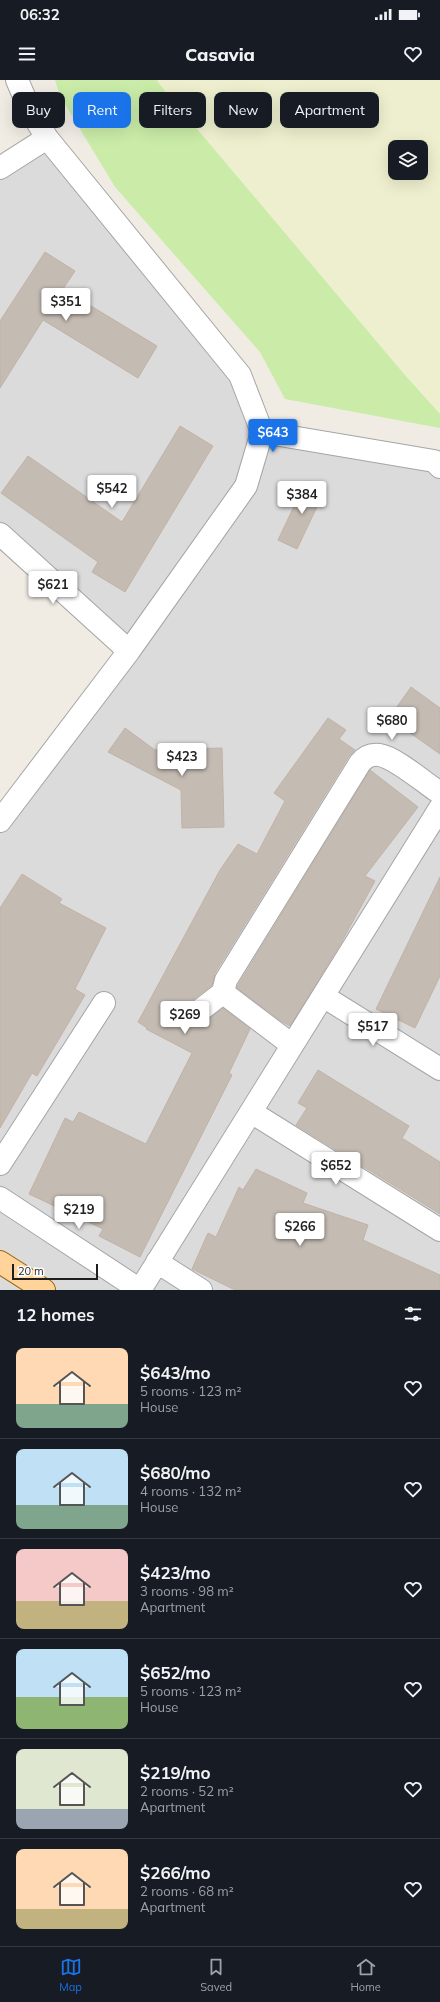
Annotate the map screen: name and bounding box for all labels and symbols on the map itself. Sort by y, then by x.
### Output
pin: $351 [42,288,90,322]
pin: $643 [249,419,297,453]
pin: $542 [88,475,136,509]
pin: $384 [278,481,326,515]
pin: $621 [29,571,77,605]
pin: $680 [368,707,416,741]
pin: $423 [158,743,206,777]
pin: $269 [161,1001,209,1035]
pin: $517 [349,1013,397,1047]
pin: $652 [312,1152,360,1186]
pin: $219 [55,1196,103,1230]
pin: $266 [276,1213,324,1247]
scale bar [12,1262,98,1281]

